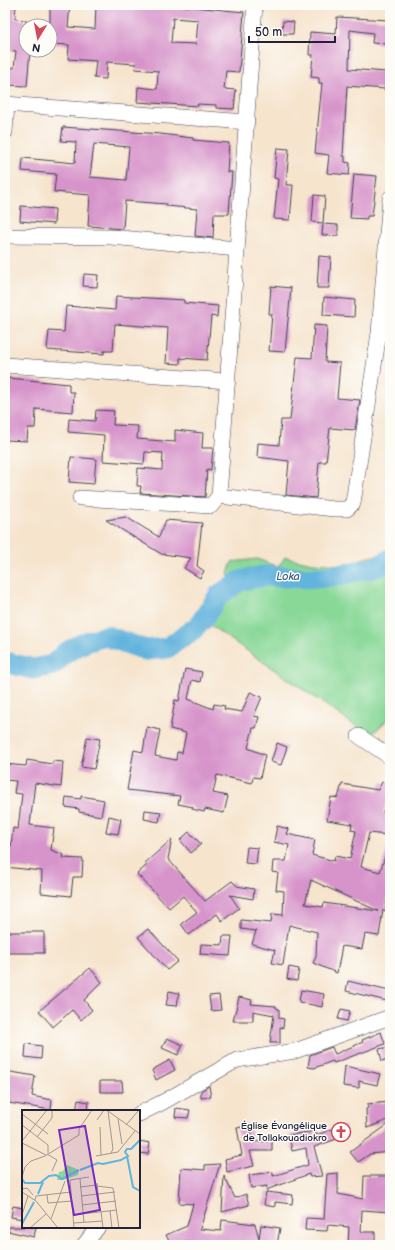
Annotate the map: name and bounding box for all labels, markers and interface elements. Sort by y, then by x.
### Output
north arrow [18,18,58,58]
scale bar [249,18,335,44]
text: 50 m [255,25,282,40]
text: N [31,40,42,54]
water label: Loka [276,570,300,583]
inset map [22,1110,140,1228]
place label: Église Évangélique de Tollakouadiokro [241,1120,327,1144]
church icon: Église Évangélique de Tollakouadiokro [330,1121,352,1143]

